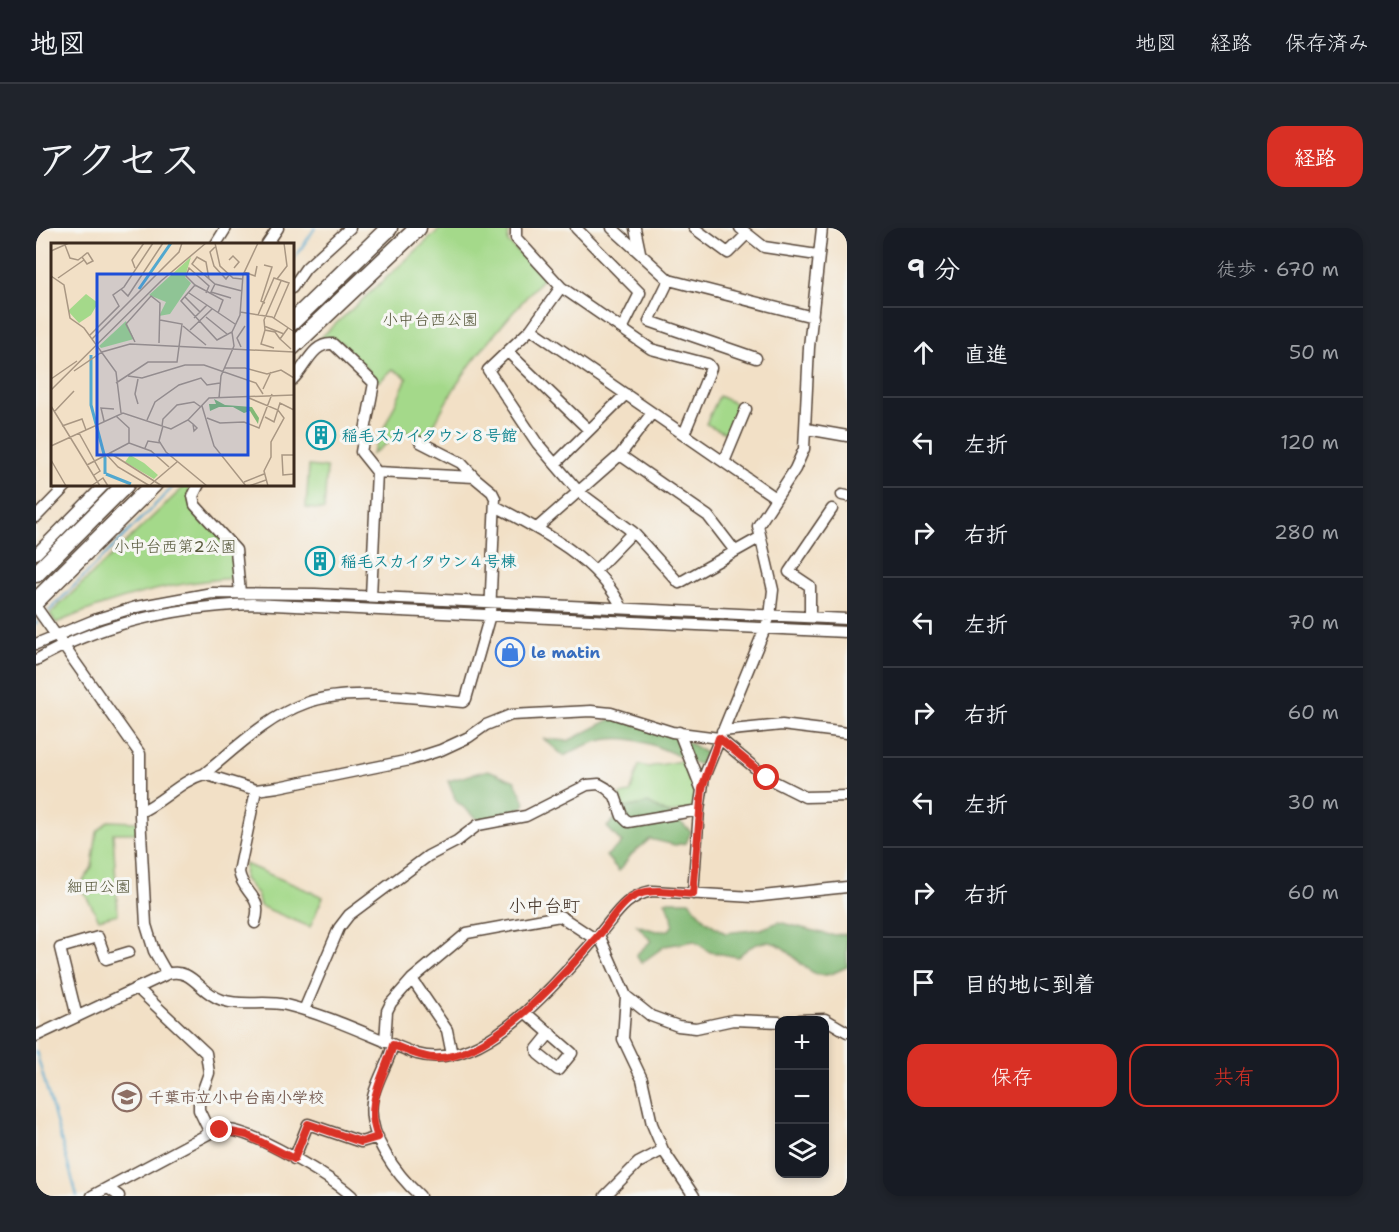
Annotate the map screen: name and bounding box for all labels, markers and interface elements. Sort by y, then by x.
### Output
text: 地図 [30,24,86,62]
text: 地図 [1135,29,1177,57]
text: 経路 [1210,29,1252,57]
text: 保存済み [1285,29,1369,57]
button: 経路 [1267,126,1363,187]
text: アクセス [36,131,201,187]
inset map [51,243,294,486]
text: 9 分 [907,251,960,286]
text: 徒歩 · 670 m [1216,256,1339,282]
park label: 小中台西公園 [382,309,478,330]
icon: ahead [907,336,940,369]
text: 50 m [1289,339,1339,365]
text: 直進 [964,340,1008,369]
building icon: 稲毛スカイタウン８号館 [305,419,337,451]
place label: 稲毛スカイタウン８号館 [342,425,517,446]
icon: left [907,426,940,459]
text: 120 m [1280,429,1339,455]
text: 左折 [964,430,1008,459]
icon: right [907,516,940,549]
text: 280 m [1274,519,1339,545]
text: 右折 [964,520,1008,549]
park label: 小中台西第2公園 [113,536,237,557]
building icon: 稲毛スカイタウン４号棟 [304,545,336,577]
place label: 稲毛スカイタウン４号棟 [341,551,517,572]
icon: left [907,606,940,639]
text: 70 m [1287,609,1339,635]
text: 左折 [964,610,1008,639]
shop icon: le matin [494,636,526,668]
place label: le matin [531,642,600,663]
icon: right [907,696,940,729]
text: 60 m [1287,699,1339,725]
text: 右折 [964,700,1008,729]
route start [753,764,779,790]
icon: left [907,786,940,819]
text: 30 m [1287,789,1339,815]
text: 左折 [964,790,1008,819]
park label: 細田公園 [67,876,131,897]
icon: right [907,876,940,909]
text: 60 m [1287,879,1339,905]
text: 右折 [964,880,1008,909]
district label: 小中台町 [508,894,580,918]
icon: arrive [907,966,940,999]
text: 目的地に到着 [964,970,1096,999]
map controls [775,1016,829,1178]
button: + [775,1016,829,1070]
button: 保存 [907,1044,1117,1107]
button: 共有 [1129,1044,1339,1107]
button: − [775,1070,829,1124]
school or university icon: 千葉市立小中台南小学校 [111,1081,143,1113]
place label: 千葉市立小中台南小学校 [148,1087,324,1108]
route end [206,1116,232,1142]
button: layers [775,1124,829,1178]

